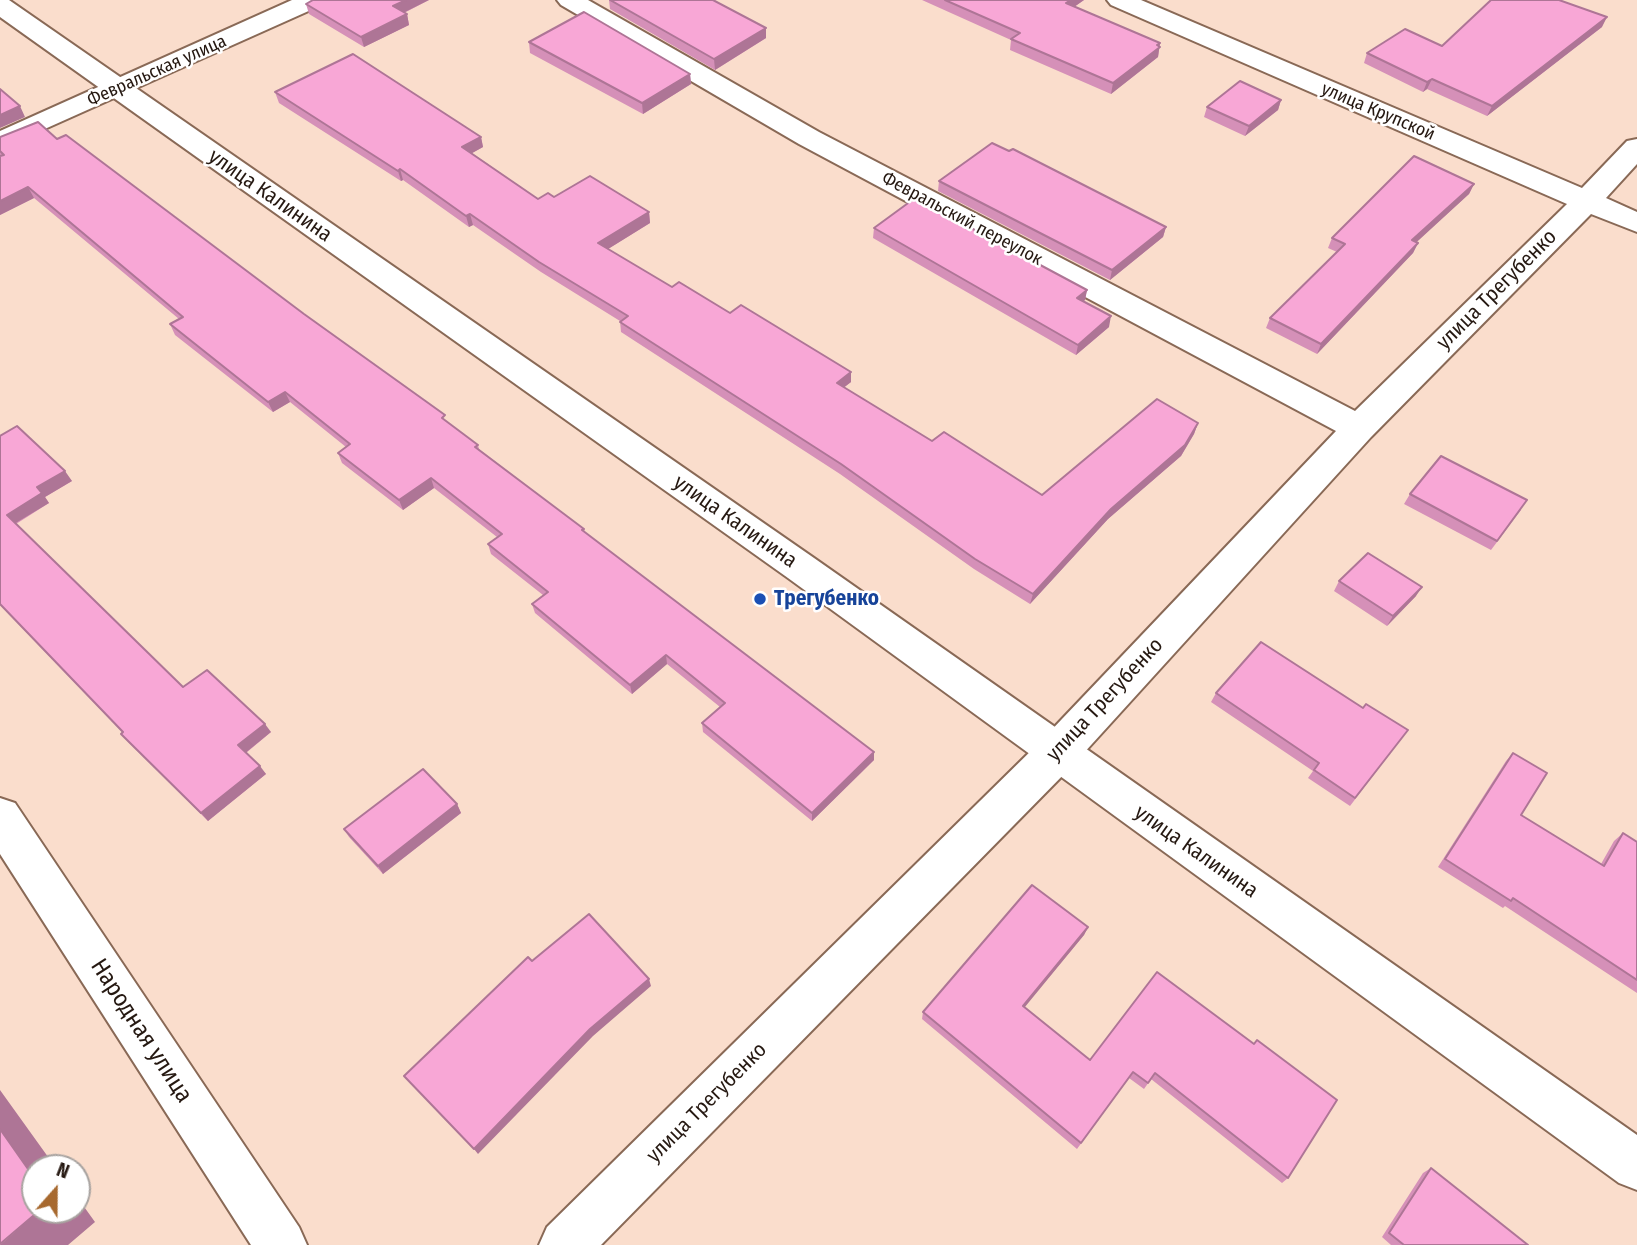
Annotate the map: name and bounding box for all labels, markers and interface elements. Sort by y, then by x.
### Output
street label: Февральская улица [84,31,230,111]
street label: улица Крупской [1318,78,1438,146]
street label: улица Калинина [203,144,337,248]
street label: Февральский переулок [878,168,1046,270]
street label: улица Трегубенко [1432,225,1562,355]
street label: улица Калинина [668,470,802,574]
place label: Трегубенко [774,586,879,612]
marker: Трегубенко [752,591,768,607]
street label: улица Трегубенко [1041,633,1169,767]
street label: улица Калинина [1129,800,1263,904]
street label: Народная улица [84,954,198,1108]
street label: улица Трегубенко [642,1038,772,1168]
north arrow [21,1154,91,1224]
text: N [54,1158,72,1184]

